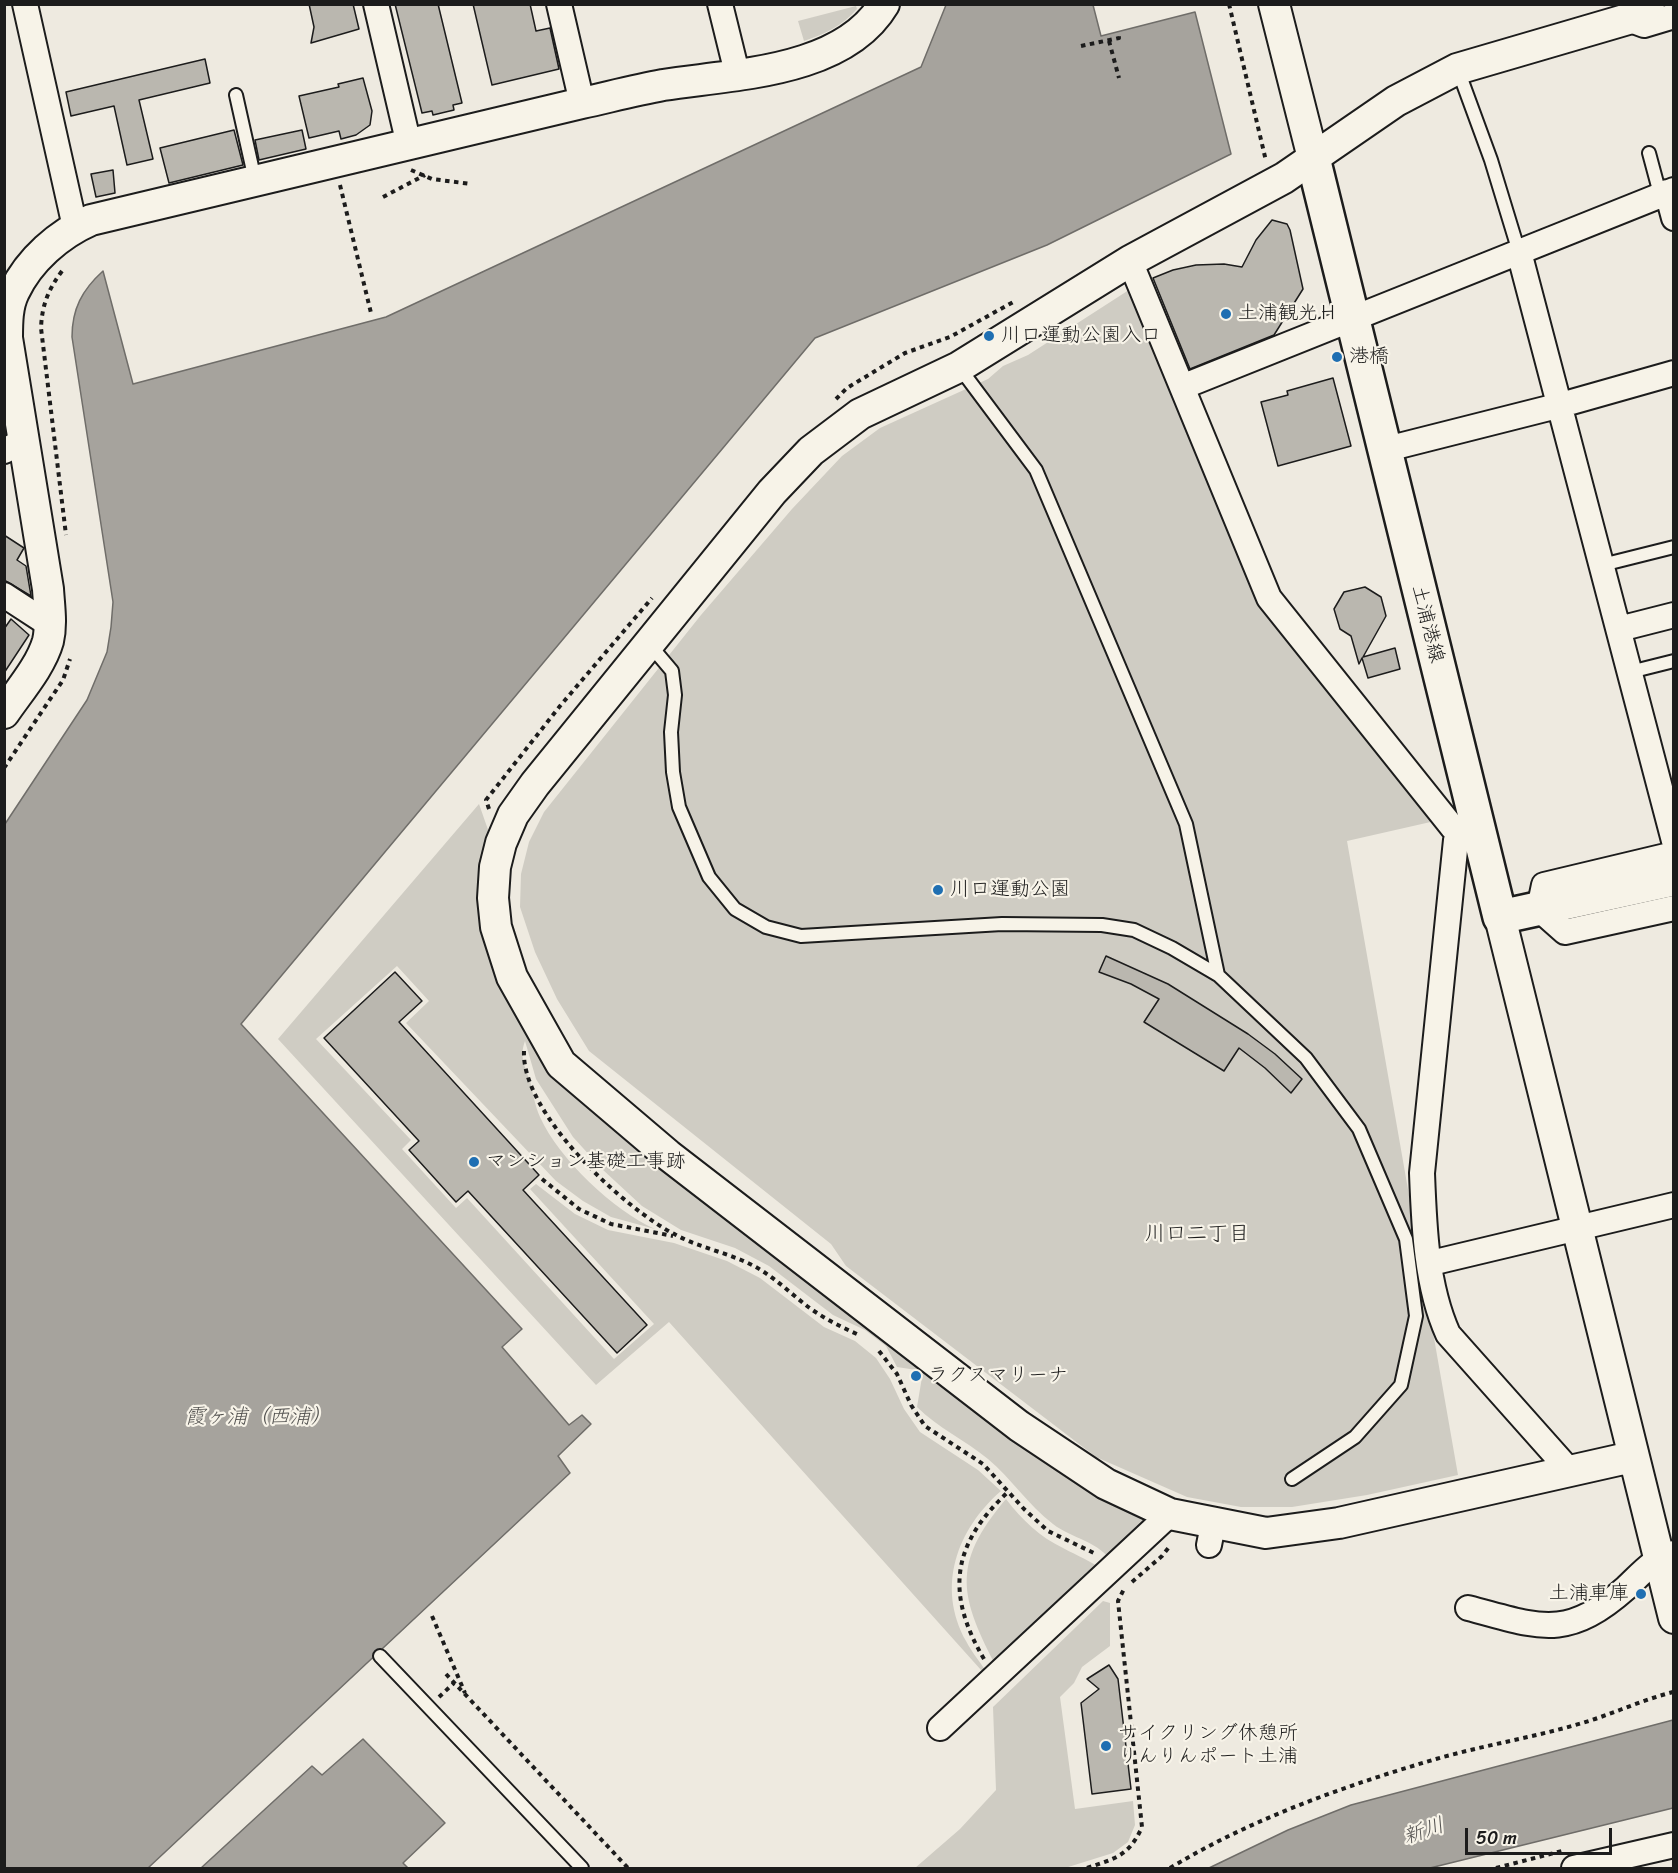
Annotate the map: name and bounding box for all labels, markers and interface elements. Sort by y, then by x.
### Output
place label: 土浦観光Ｈ [1238,302,1338,326]
marker: 土浦観光Ｈ [1219,307,1233,321]
place label: 川口運動公園入口 [1001,324,1161,348]
marker: 川口運動公園入口 [982,329,996,343]
place label: 港橋 [1349,345,1389,369]
marker: 港橋 [1330,350,1344,364]
street label: 土浦港線 [1406,582,1448,666]
place label: 川口運動公園 [950,878,1070,902]
marker: 川口運動公園 [931,883,945,897]
place label: マンション基礎工事跡 [486,1150,686,1174]
marker: マンション基礎工事跡 [467,1155,481,1169]
district label: 川口二丁目 [1145,1222,1249,1248]
place label: ラクスマリーナ [928,1364,1068,1388]
marker: ラクスマリーナ [909,1369,923,1383]
water label: 霞ヶ浦（西浦） [185,1405,331,1431]
place label: 土浦車庫 [1549,1582,1629,1606]
marker: 土浦車庫 [1634,1587,1648,1601]
place label: サイクリング休憩所 りんりんポート土浦 [1118,1722,1298,1769]
marker: サイクリング休憩所 りんりんポート土浦 [1099,1739,1113,1753]
water label: 新川 [1400,1813,1448,1851]
scale bar [1468,1816,1615,1854]
text: 50 m [1476,1822,1517,1854]

